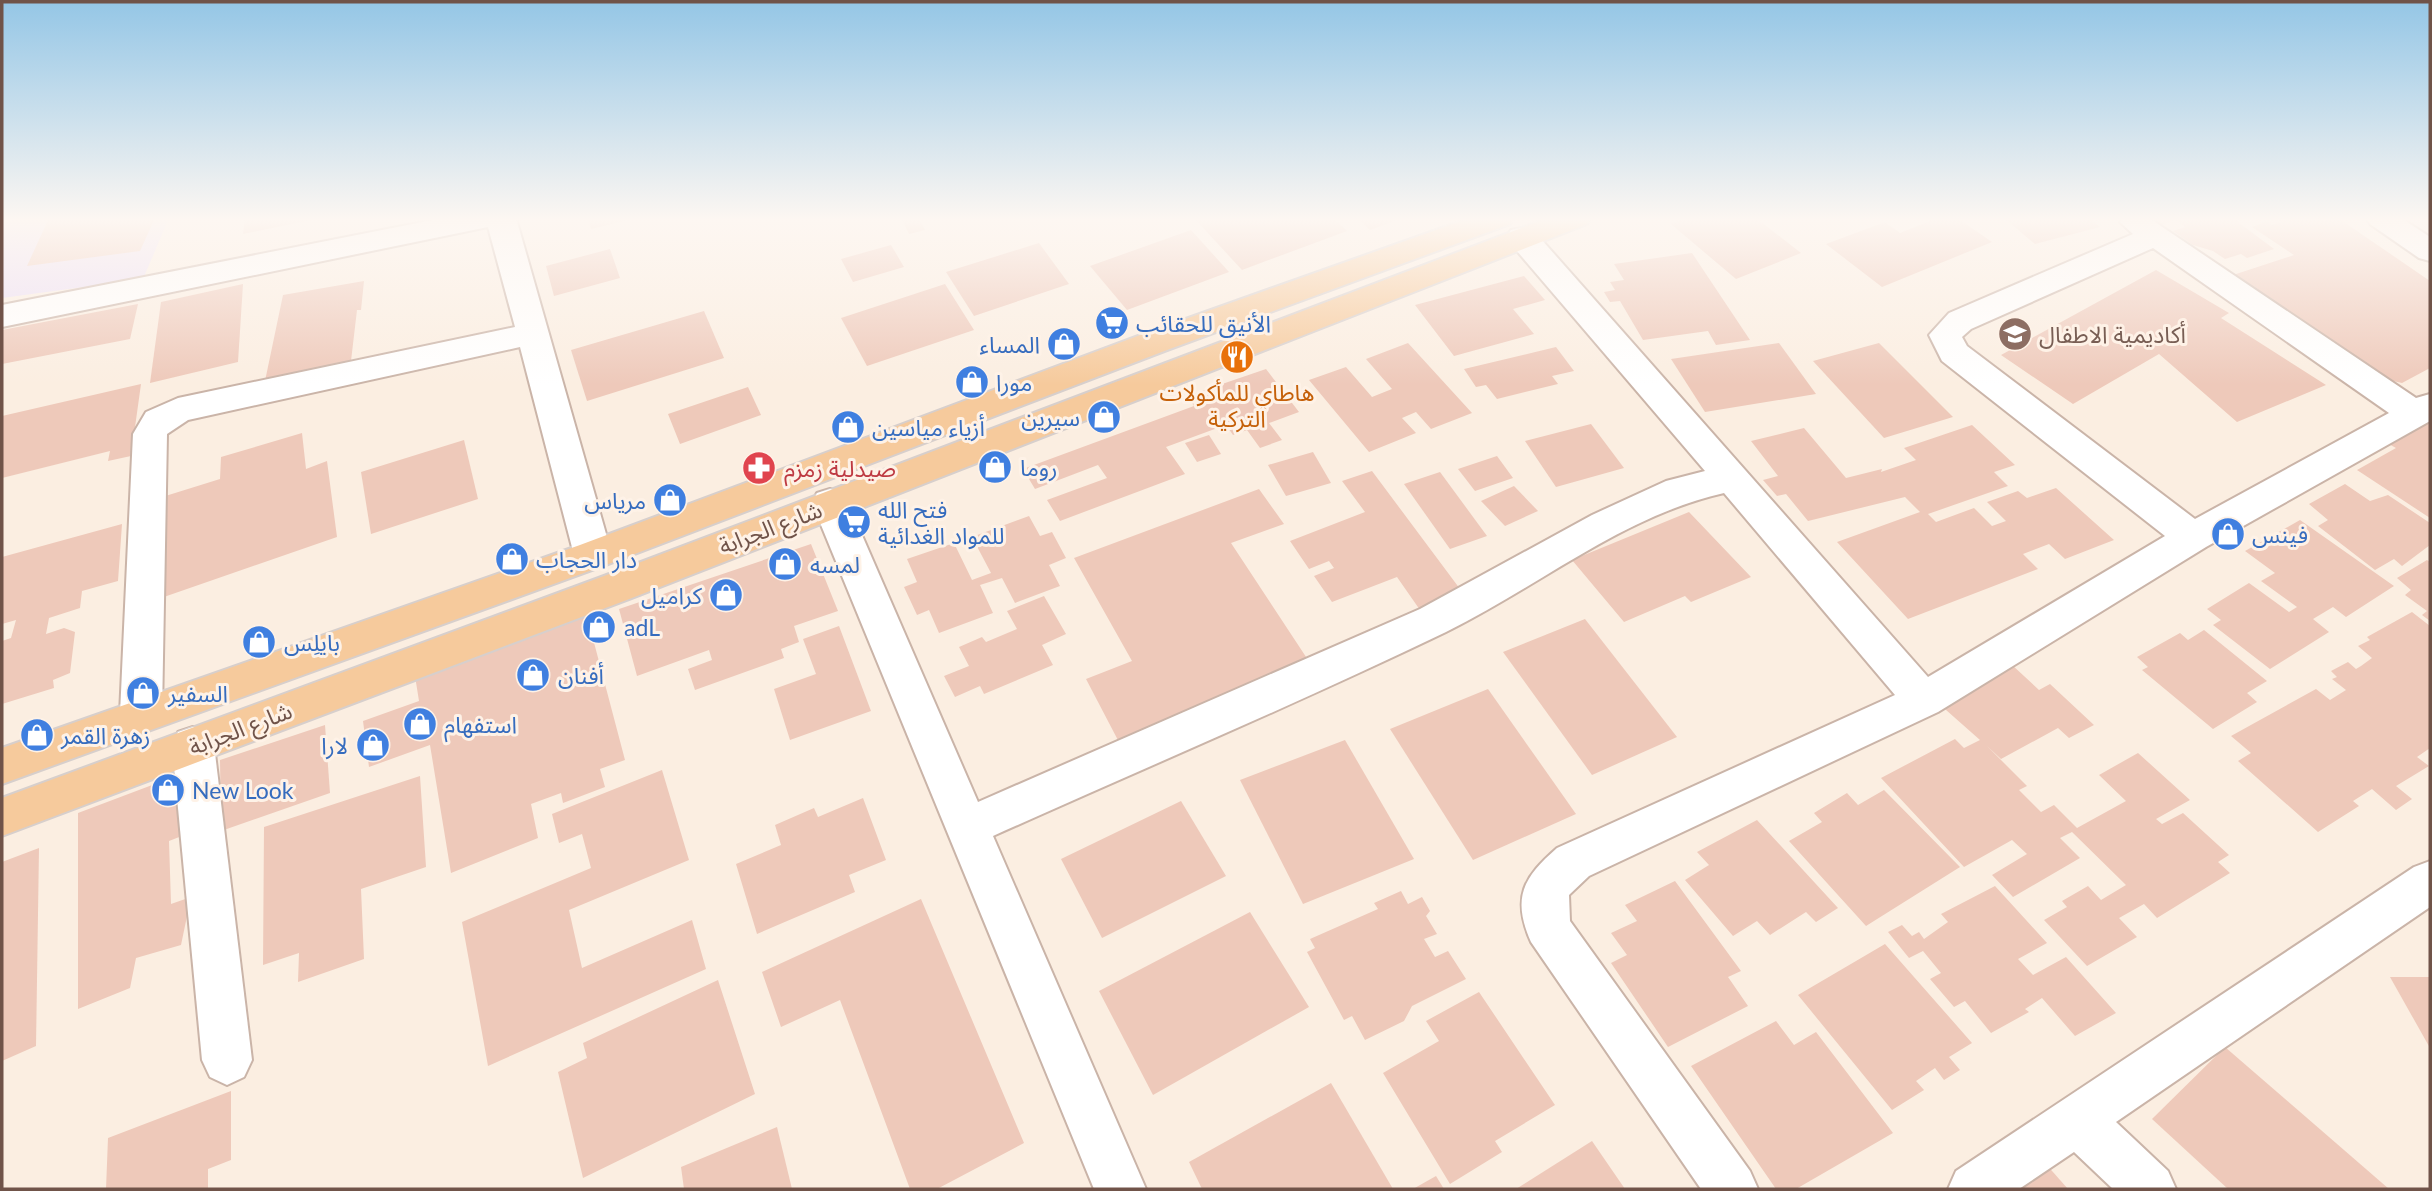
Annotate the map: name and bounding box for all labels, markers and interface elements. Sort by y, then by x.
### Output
supermarket icon: الأنيق للحقائب [1093,304,1131,342]
place label: الأنيق للحقائب [1136,309,1271,338]
school or university icon: أكاديمية الاطفال [1996,315,2034,353]
place label: أكاديمية الاطفال [2039,320,2186,349]
shop icon: المساء [1045,325,1083,363]
place label: المساء [980,330,1040,358]
restaurant icon: هاطاي للمأكولات التركية [1218,338,1256,376]
shop icon: مورا [953,363,991,401]
place label: مورا [996,368,1032,397]
place label: هاطاي للمأكولات التركية [1160,378,1314,433]
shop icon: سيرين [1085,398,1123,436]
place label: سيرين [1021,403,1080,432]
shop icon: أزياء مياسين [829,408,867,446]
place label: أزياء مياسين [872,413,985,442]
shop icon: روما [976,448,1014,486]
pharmacy icon: صيدلية زمزم [740,449,778,487]
place label: روما [1020,453,1058,482]
place label: صيدلية زمزم [784,454,896,487]
shop icon: مرياس [651,481,689,519]
place label: مرياس [584,486,646,515]
street label: شارع الجرابة [714,495,827,563]
place label: فتح الله للمواد الغدائية [878,495,1004,550]
supermarket icon: فتح الله للمواد الغدائية [835,503,873,541]
shop icon: فينس [2209,515,2247,553]
place label: فينس [2252,520,2308,548]
shop icon: دار الحجاب [493,540,531,578]
place label: دار الحجاب [536,545,637,574]
shop icon: لمسه [766,545,804,583]
place label: لمسه [810,550,860,578]
shop icon: كراميل [707,576,745,614]
place label: كراميل [641,581,703,610]
shop icon: adL [580,608,618,646]
place label: adL [624,613,660,641]
shop icon: بايلِس [240,623,278,661]
place label: بايلِس [284,628,340,656]
shop icon: أفنان [514,656,552,694]
place label: أفنان [558,661,604,689]
shop icon: السفير [124,674,162,712]
place label: السفير [167,679,228,708]
street label: شارع الجرابة [184,696,297,764]
shop icon: استفهام [401,705,439,743]
place label: استفهام [444,710,517,743]
shop icon: زهرة القمر [18,716,56,754]
place label: زهرة القمر [60,721,150,750]
shop icon: لارا [354,726,392,764]
place label: لارا [321,731,348,760]
shop icon: New Look [149,771,187,809]
place label: New Look [192,776,294,804]

